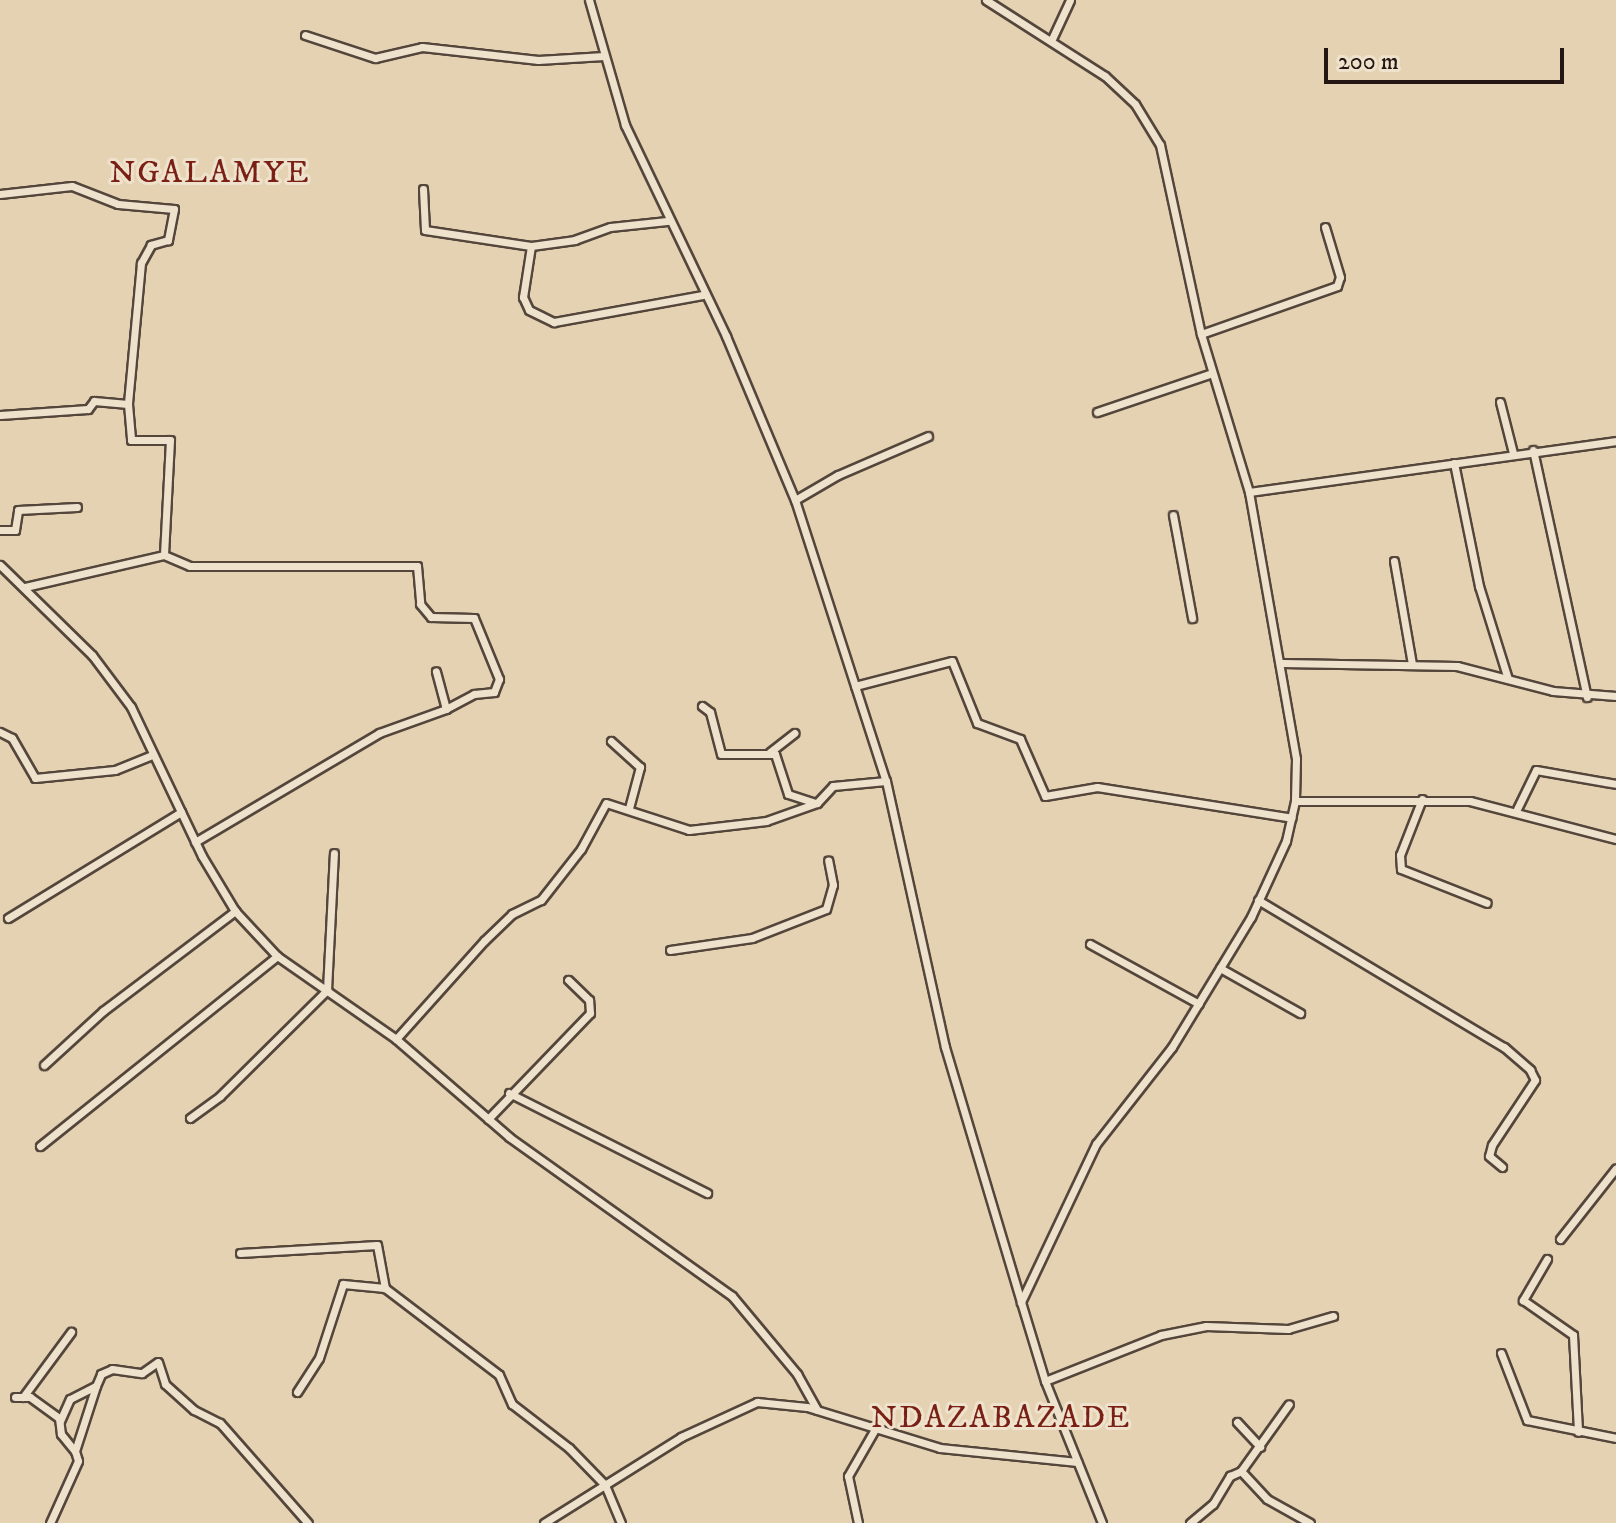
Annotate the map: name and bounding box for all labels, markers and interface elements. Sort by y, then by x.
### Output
scale bar [1328,32,1568,82]
text: 200 m [1338,47,1399,77]
district label: NGALAMYE [109,154,311,192]
district label: NDAZABAZADE [871,1399,1131,1437]

